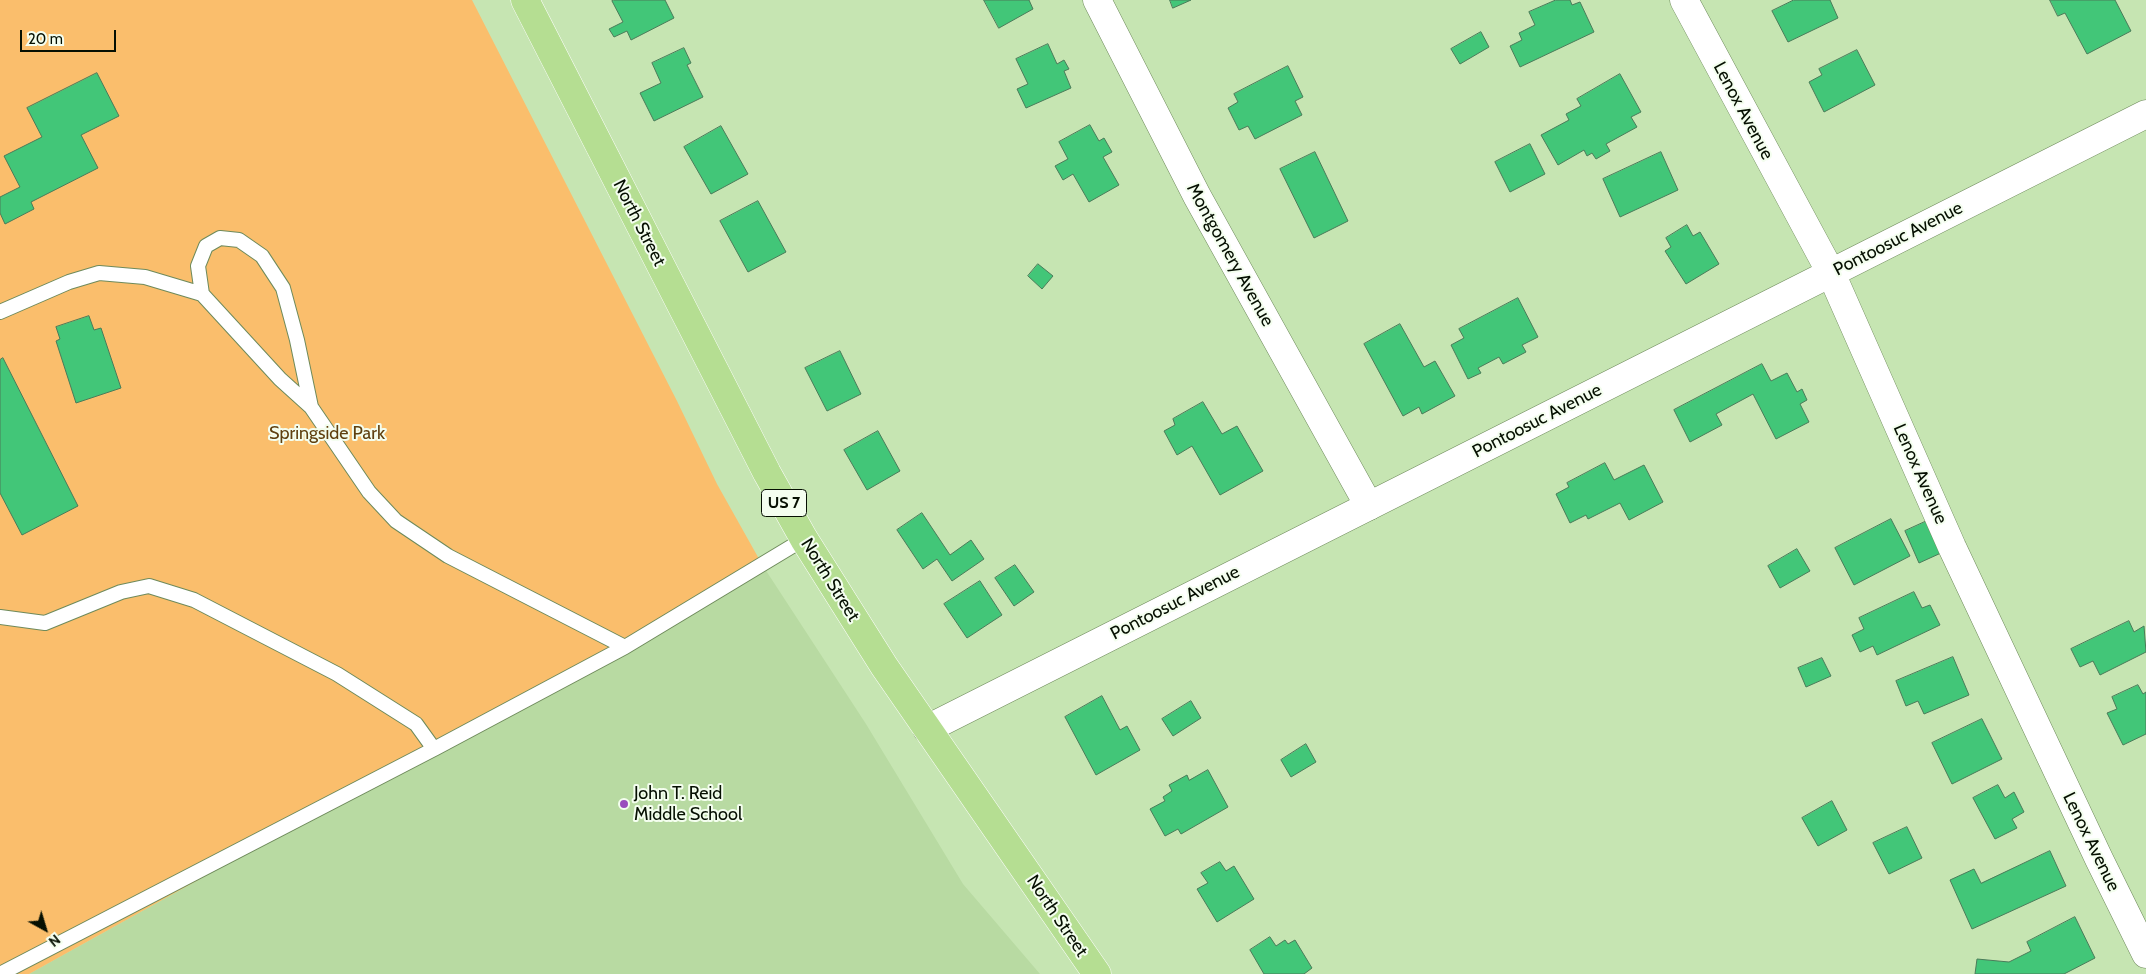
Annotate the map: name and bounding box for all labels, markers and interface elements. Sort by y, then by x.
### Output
scale bar [22,20,119,52]
text: 20 m [28,30,63,48]
street label: Lenox Avenue [1708,59,1778,163]
street label: North Street [608,176,670,270]
street label: Montgomery Avenue [1182,180,1278,330]
street label: Pontoosuc Avenue [1830,197,1966,281]
street label: Pontoosuc Avenue [1469,379,1605,463]
street label: Lenox Avenue [1888,421,1952,527]
park label: Springside Park [269,423,385,445]
road number: US 7 [762,489,806,516]
street label: North Street [796,534,864,626]
street label: Pontoosuc Avenue [1107,561,1243,645]
place label: John T. Reid Middle School [634,783,742,826]
street label: Lenox Avenue [2058,789,2124,895]
marker: John T. Reid Middle School [618,798,630,810]
street label: North Street [1022,871,1092,961]
north arrow [20,904,70,954]
text: N [45,931,64,951]

